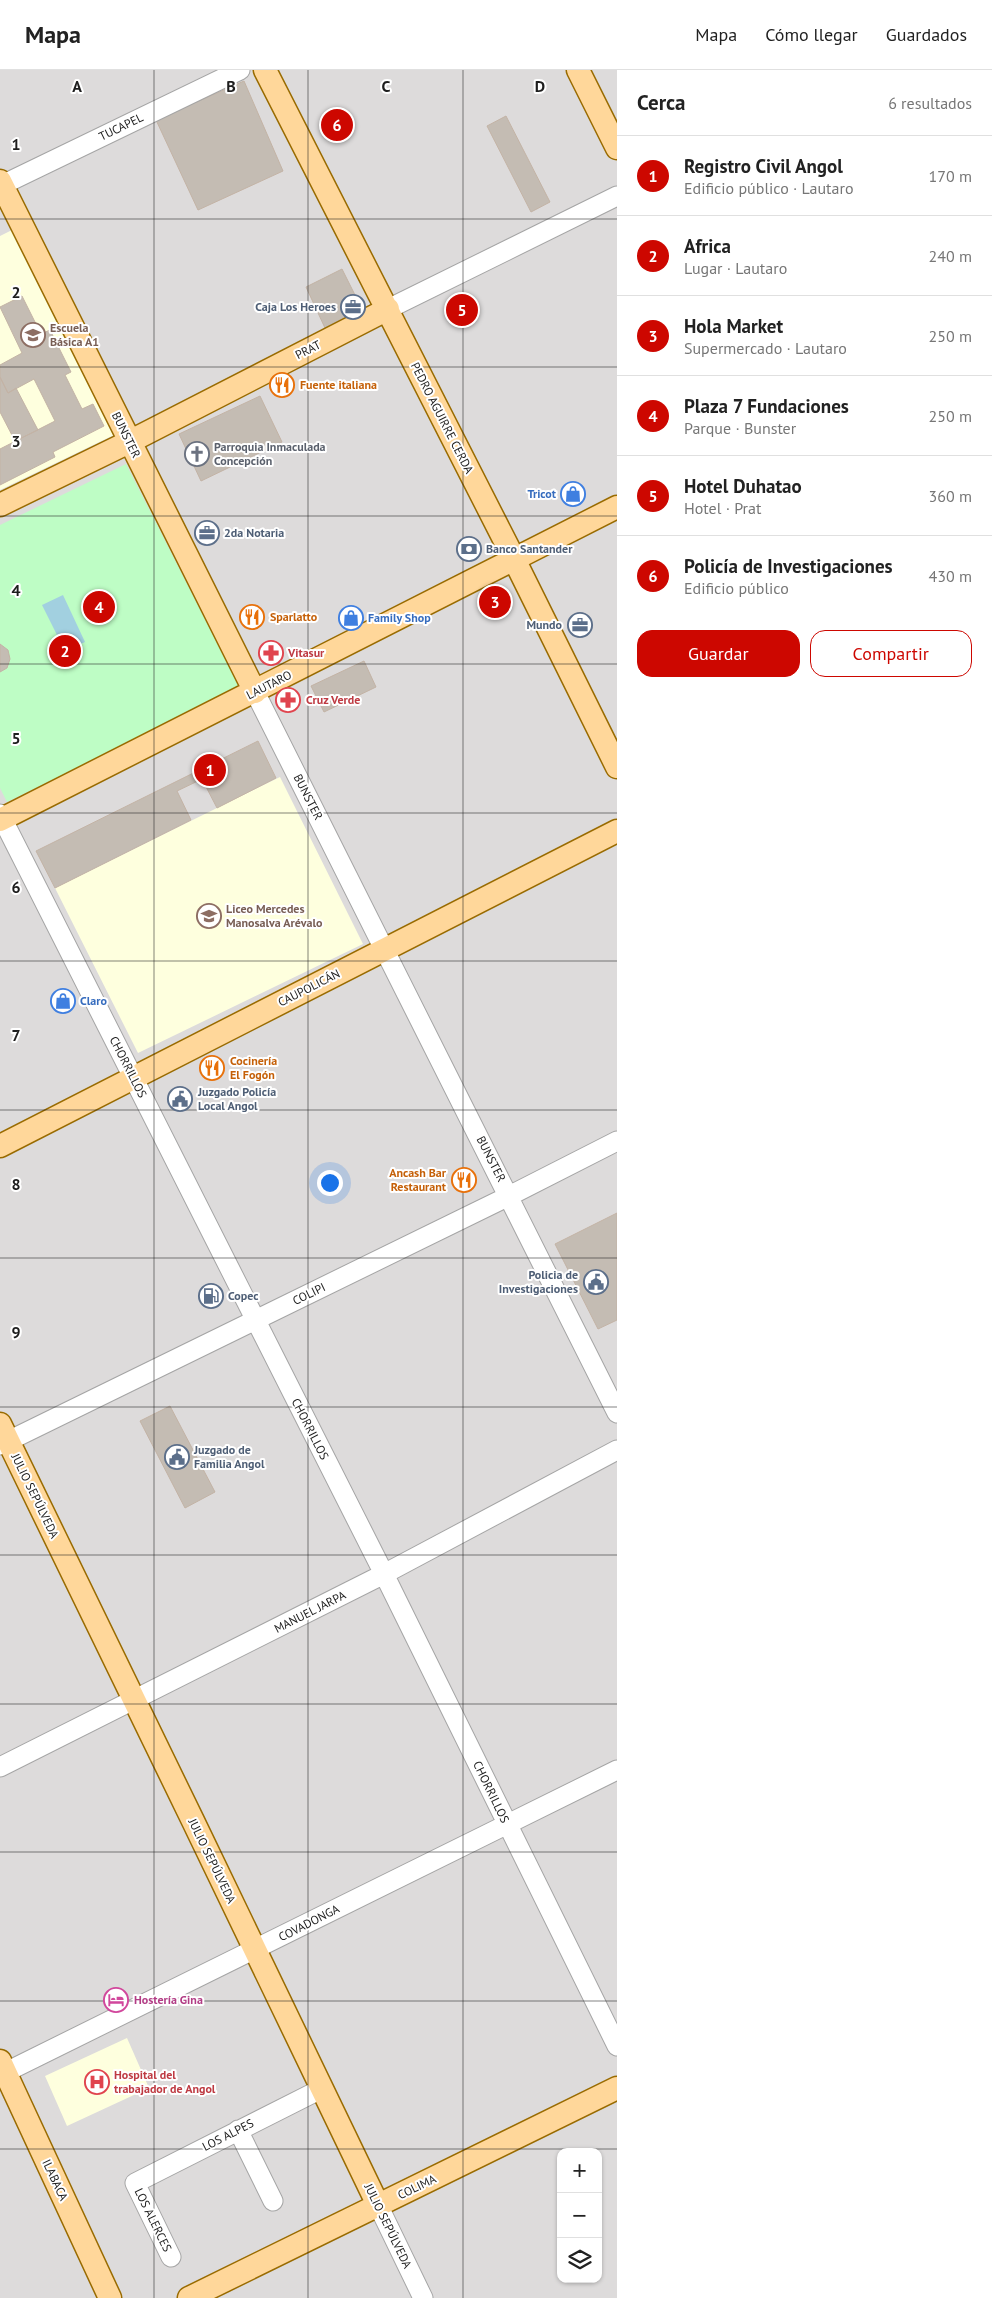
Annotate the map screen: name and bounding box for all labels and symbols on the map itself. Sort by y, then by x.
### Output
text: A [72,76,82,96]
text: B [226,76,236,96]
text: C [382,76,391,96]
text: D [535,76,545,96]
pin: 6 [321,106,353,144]
street label: TUCAPEL [96,109,145,144]
text: 1 [11,134,21,154]
text: 2 [11,282,21,302]
pin: 5 [446,291,478,329]
office icon: Caja Los Heroes [340,294,366,320]
place label: Caja Los Heroes [255,299,336,314]
place label: Escuela Básica A1 [50,320,99,349]
school or university icon: Escuela Básica A1 [20,322,46,348]
street label: PRAT [293,337,323,362]
street label: PEDRO AGUIRRE CERDA [408,360,477,476]
restaurant icon: Fuente italiana [269,372,295,398]
place label: Fuente italiana [300,377,377,392]
street label: BUNSTER [109,409,144,460]
text: 3 [11,431,21,451]
place label: Parroquia Inmaculada Concepción [214,439,326,468]
church icon: Parroquia Inmaculada Concepción [184,441,210,467]
shop icon: Tricot [560,481,586,507]
place label: Tricot [527,486,557,501]
office icon: 2da Notaria [194,520,220,546]
place label: 2da Notaria [224,525,284,540]
bank icon: Banco Santander [456,536,482,562]
place label: Banco Santander [486,541,573,556]
text: 4 [11,580,21,600]
pin: 3 [479,583,511,621]
pin: 4 [83,588,115,626]
restaurant icon: Sparlatto [239,604,265,630]
shop icon: Family Shop [338,605,364,631]
place label: Sparlatto [270,609,318,624]
place label: Family Shop [368,610,431,625]
office icon: Mundo [567,612,593,638]
place label: Mundo [526,617,563,632]
pin: 2 [49,632,81,670]
pharmacy icon: Vitasur [258,640,284,666]
place label: Vitasur [287,645,325,660]
street label: LAUTARO [244,667,294,702]
pharmacy icon: Cruz Verde [275,687,301,713]
place label: Cruz Verde [306,692,360,707]
text: 5 [11,728,21,748]
pin: 1 [194,751,226,789]
street label: BUNSTER [291,771,326,822]
text: 6 [11,877,21,897]
place label: Liceo Mercedes Manosalva Arévalo [226,901,323,930]
school or university icon: Liceo Mercedes Manosalva Arévalo [196,903,222,929]
street label: CAUPOLICÁN [275,966,342,1010]
shop icon: Claro [50,988,76,1014]
place label: Claro [80,993,107,1008]
text: 7 [11,1025,21,1045]
street label: CHORRILLOS [107,1033,150,1100]
place label: Cocinería El Fogón [230,1053,277,1082]
restaurant icon: Cocinería El Fogón [199,1055,225,1081]
place label: Juzgado Policía Local Angol [197,1084,276,1113]
public building icon: Juzgado Policía Local Angol [167,1086,193,1112]
street label: BUNSTER [474,1133,509,1184]
place label: Ancash Bar Restaurant [389,1165,447,1194]
restaurant icon: Ancash Bar Restaurant [451,1167,477,1193]
your location [317,1170,343,1196]
text: 8 [11,1174,21,1194]
place label: Policia de Investigaciones [499,1267,578,1296]
public building icon: Policia de Investigaciones [583,1269,609,1295]
street label: COLIPI [290,1279,328,1308]
fuel station icon: Copec [198,1283,224,1309]
place label: Copec [228,1288,258,1303]
text: 9 [11,1322,21,1342]
street label: CHORRILLOS [289,1395,332,1462]
place label: Juzgado de Familia Angol [193,1442,265,1471]
public building icon: Juzgado de Familia Angol [164,1444,190,1470]
street label: JULIO SEPÚLVEDA [8,1450,62,1541]
street label: MANUEL JARPA [271,1587,348,1636]
street label: CHORRILLOS [470,1758,513,1825]
street label: JULIO SEPÚLVEDA [185,1815,239,1906]
street label: COVADONGA [276,1901,342,1944]
hotel icon: Hostería Gina [103,1987,129,2013]
place label: Hostería Gina [134,1992,203,2007]
place label: Hospital del trabajador de Angol [114,2067,216,2096]
hospital icon: Hospital del trabajador de Angol [84,2069,110,2095]
street label: LOS ALPES [200,2115,256,2154]
street label: ILABACA [39,2157,72,2203]
street label: COLIMA [395,2171,438,2202]
street label: JULIO SEPÚLVEDA [361,2180,415,2271]
street label: LOS ALERCES [132,2186,175,2254]

